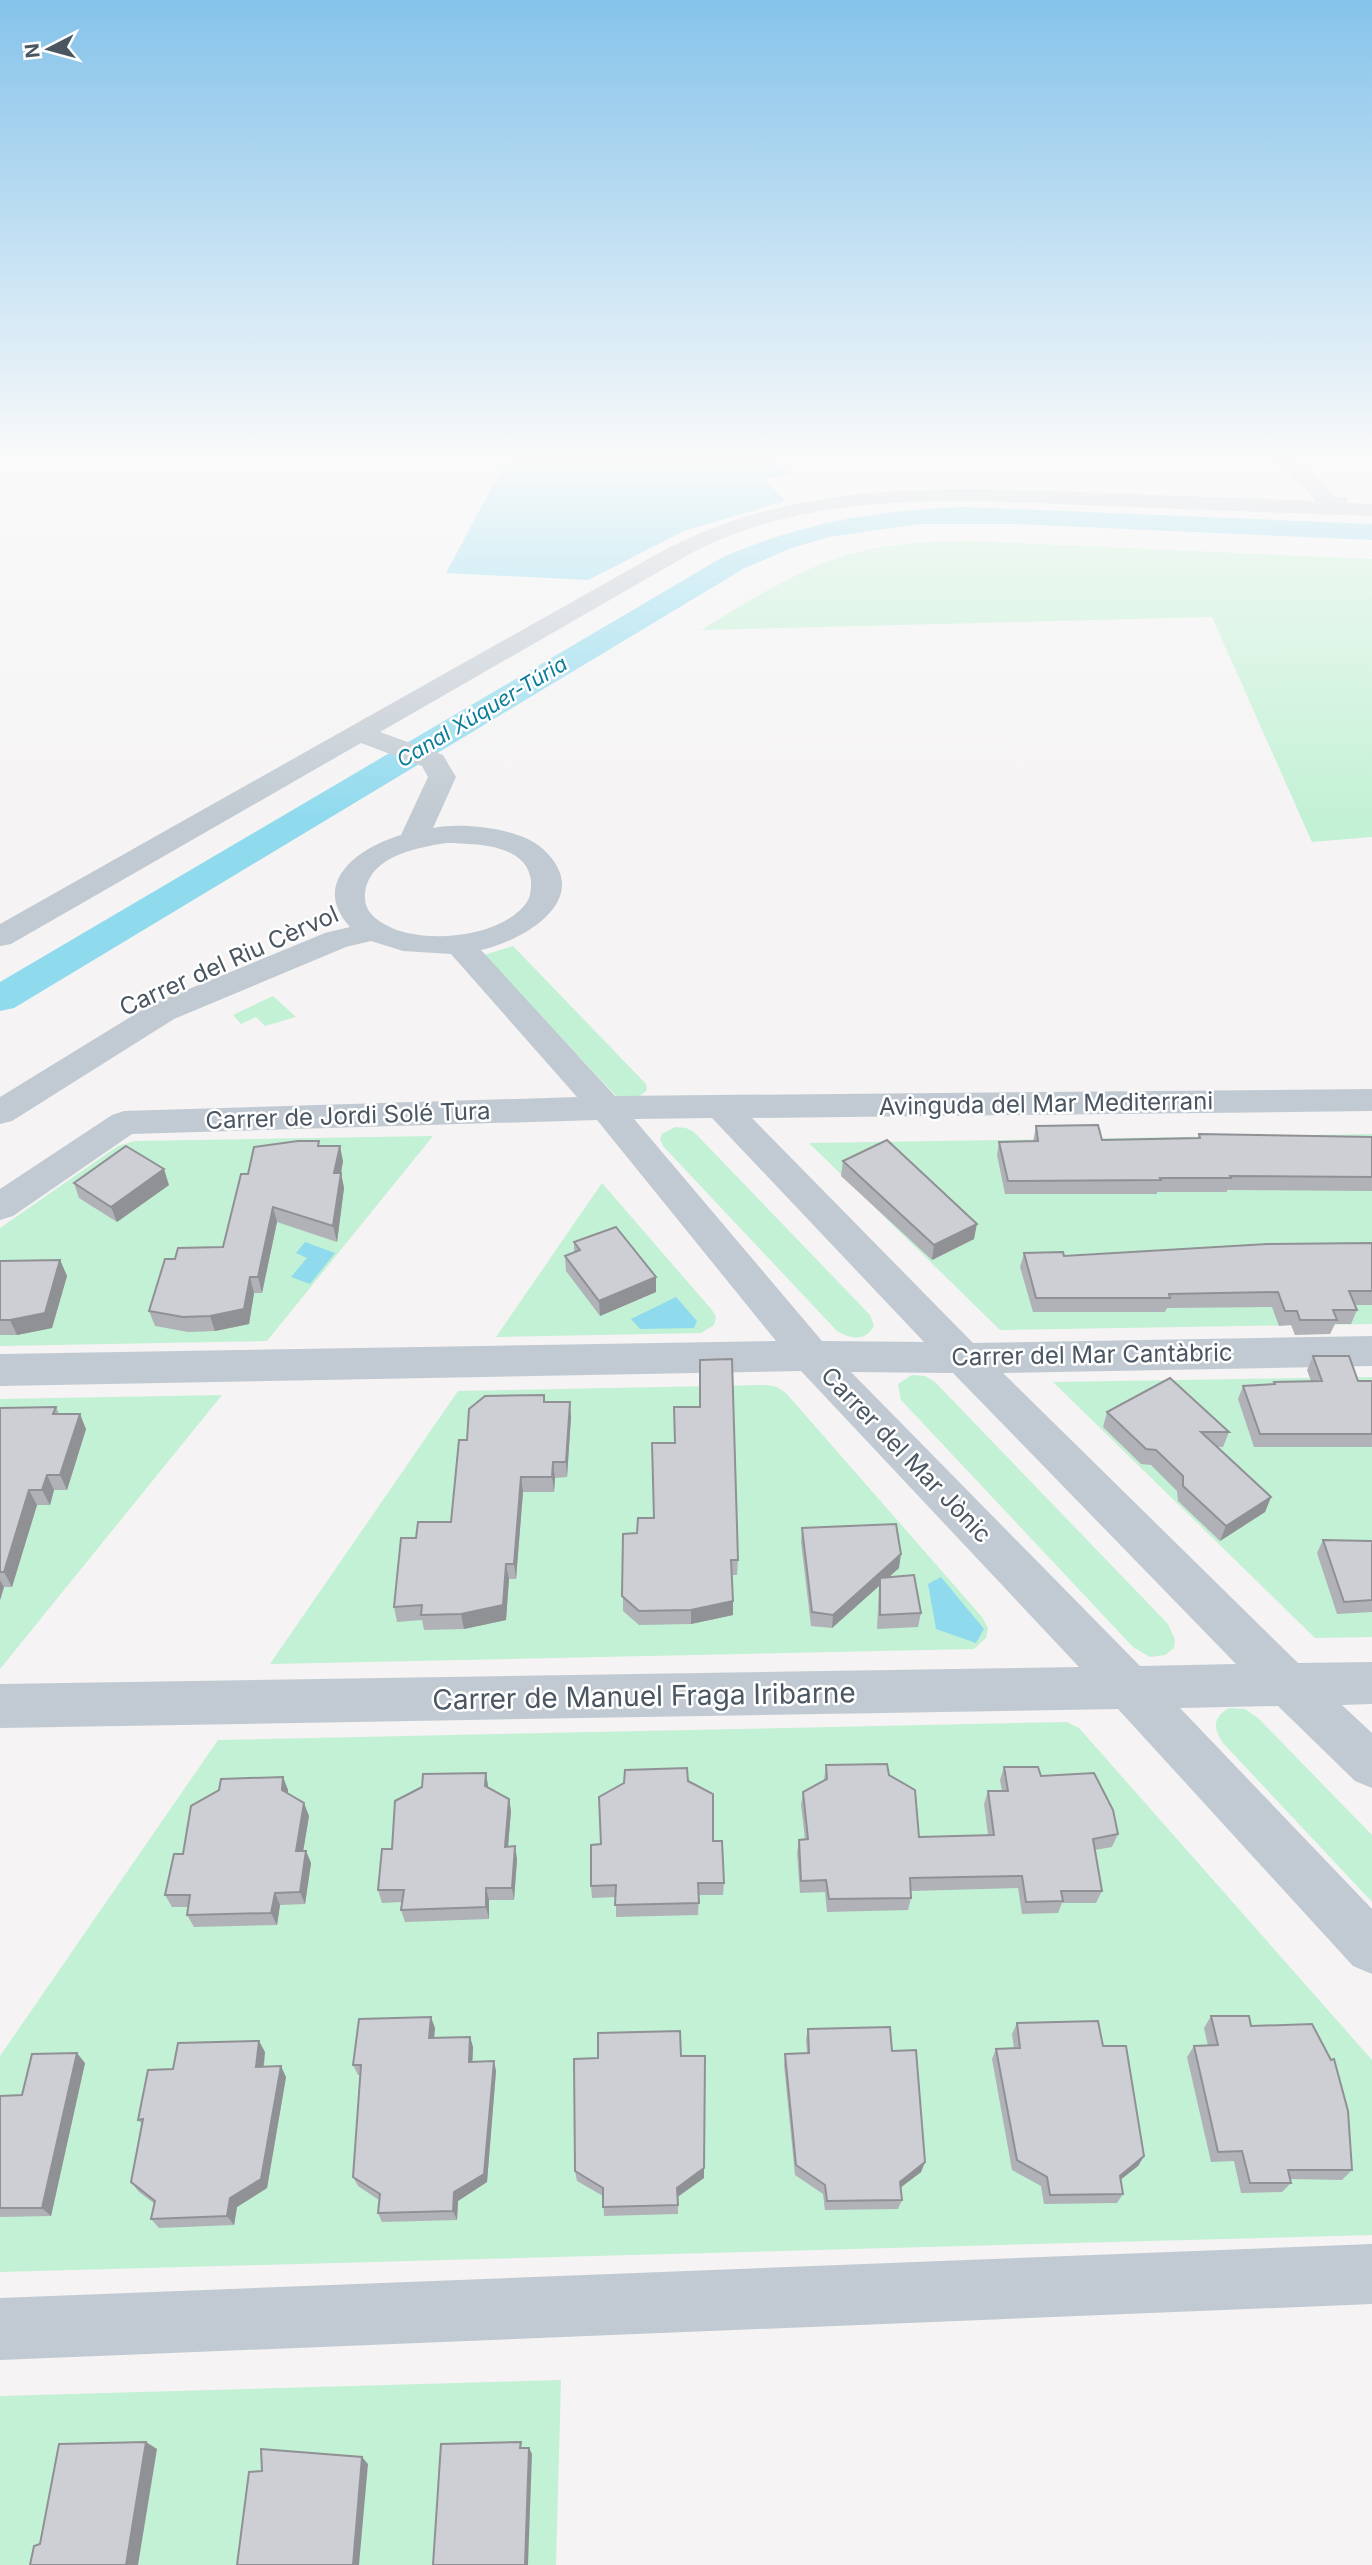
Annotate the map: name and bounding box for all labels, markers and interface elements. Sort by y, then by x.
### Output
north arrow [14,14,84,84]
text: N [20,42,45,59]
water label: Canal Xúquer-Túria [392,651,572,772]
street label: Carrer del Riu Cèrvol [115,899,343,1022]
street label: Avinguda del Mar Mediterrani [879,1086,1213,1121]
street label: Carrer de Jordi Solé Tura [205,1096,491,1135]
street label: Carrer del Mar Cantàbric [951,1338,1233,1371]
street label: Carrer del Mar Jònic [815,1361,998,1548]
street label: Carrer de Manuel Fraga Iribarne [432,1675,856,1717]

